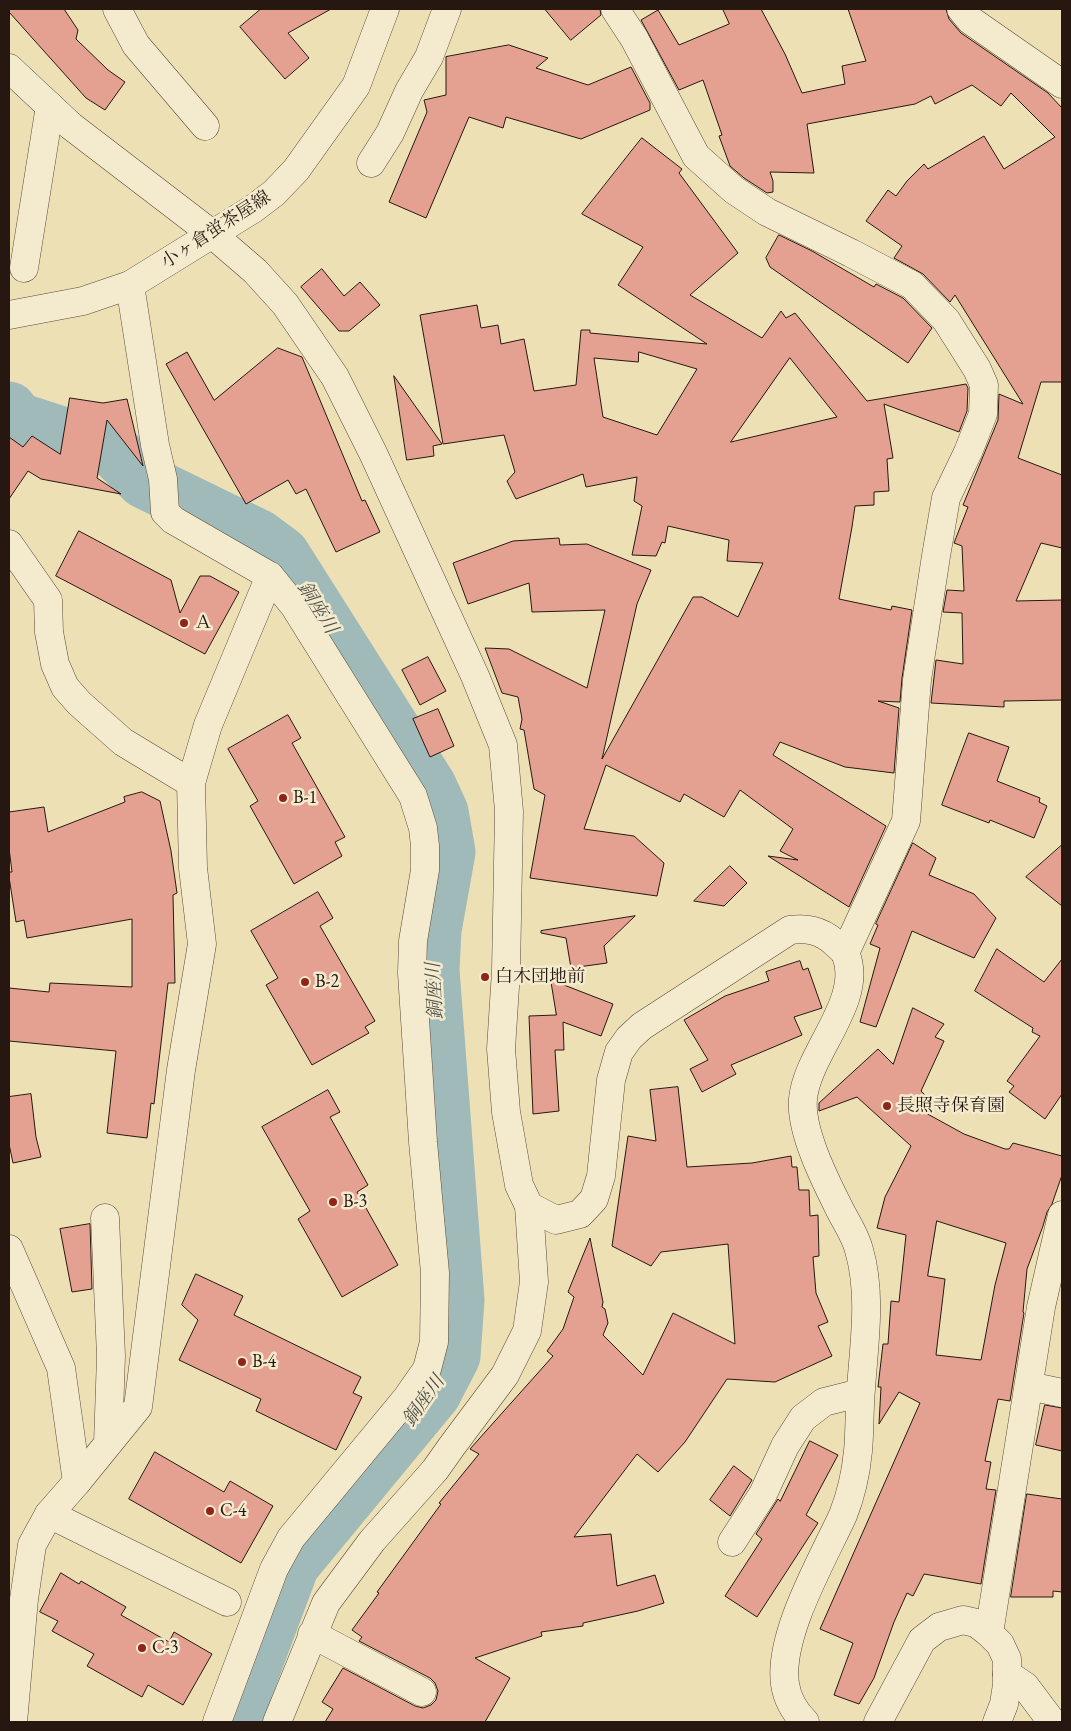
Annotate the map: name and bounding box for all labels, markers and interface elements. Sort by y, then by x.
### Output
street label: 小ヶ倉蛍茶屋線 [157,187,275,273]
water label: 銅座川 [292,578,342,638]
place label: Ａ [194,612,212,634]
marker: Ａ [178,617,190,629]
place label: B-1 [293,787,317,809]
marker: B-1 [277,792,289,804]
water label: 銅座川 [422,962,448,1020]
place label: 白木団地前 [495,966,585,988]
place label: B-2 [315,971,339,993]
marker: 白木団地前 [479,971,491,983]
marker: B-2 [299,976,311,988]
place label: 長照寺保育園 [897,1095,1005,1117]
marker: 長照寺保育園 [881,1100,893,1112]
place label: B-3 [343,1191,367,1213]
marker: B-3 [327,1196,339,1208]
place label: B-4 [252,1351,276,1373]
marker: B-4 [236,1356,248,1368]
water label: 銅座川 [398,1371,450,1431]
place label: C-4 [220,1500,246,1522]
marker: C-4 [204,1505,216,1517]
place label: C-3 [152,1637,178,1659]
marker: C-3 [136,1642,148,1654]

